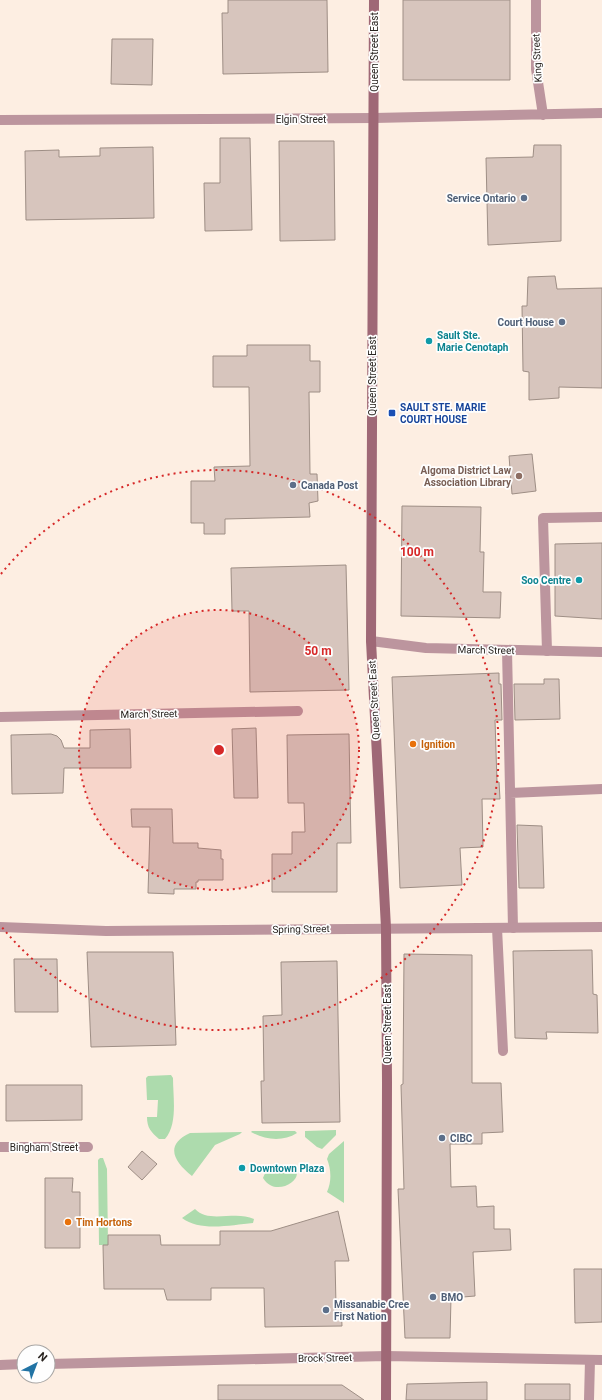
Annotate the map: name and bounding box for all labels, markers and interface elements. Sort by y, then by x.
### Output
street label: Queen Street East [369,12,380,92]
street label: King Street [530,33,544,83]
street label: Elgin Street [276,114,326,125]
place label: Service Ontario [447,193,516,204]
marker: Service Ontario [519,193,529,203]
place label: Court House [498,317,555,328]
marker: Court House [557,317,567,327]
place label: Sault Ste. Marie Cenotaph [437,330,509,353]
street label: Queen Street East [367,336,378,416]
marker: Sault Ste. Marie Cenotaph [424,336,434,346]
place label: SAULT STE. MARIE COURT HOUSE [400,402,486,425]
marker: SAULT STE. MARIE COURT HOUSE [387,408,397,418]
place label: Algoma District Law Association Library [421,465,512,488]
marker: Algoma District Law Association Library [514,471,524,481]
marker: Canada Post [288,480,298,490]
place label: Canada Post [301,480,358,491]
text: 100 m [400,545,434,559]
place label: Soo Centre [521,575,572,586]
marker: Soo Centre [574,575,584,585]
text: 50 m [304,644,332,658]
street label: March Street [457,644,515,656]
street label: Queen Street East [366,660,382,740]
street label: March Street [120,708,178,720]
marker: Ignition [408,739,418,749]
place label: Ignition [421,739,456,750]
centre of rings [212,743,226,757]
street label: Spring Street [272,923,330,935]
street label: Queen Street East [382,984,393,1064]
marker: CIBC [437,1133,447,1143]
place label: CIBC [450,1133,473,1144]
street label: Bingham Street [10,1142,78,1153]
marker: Downtown Plaza [237,1163,247,1173]
place label: Downtown Plaza [250,1163,325,1174]
marker: Tim Hortons [63,1217,73,1227]
place label: Tim Hortons [76,1217,132,1228]
marker: BMO [428,1292,438,1302]
place label: BMO [441,1292,463,1303]
place label: Missanabie Cree First Nation [334,1299,410,1322]
marker: Missanabie Cree First Nation [321,1305,331,1315]
north arrow [16,1344,56,1384]
text: N [35,1350,50,1365]
street label: Brock Street [298,1352,352,1364]

